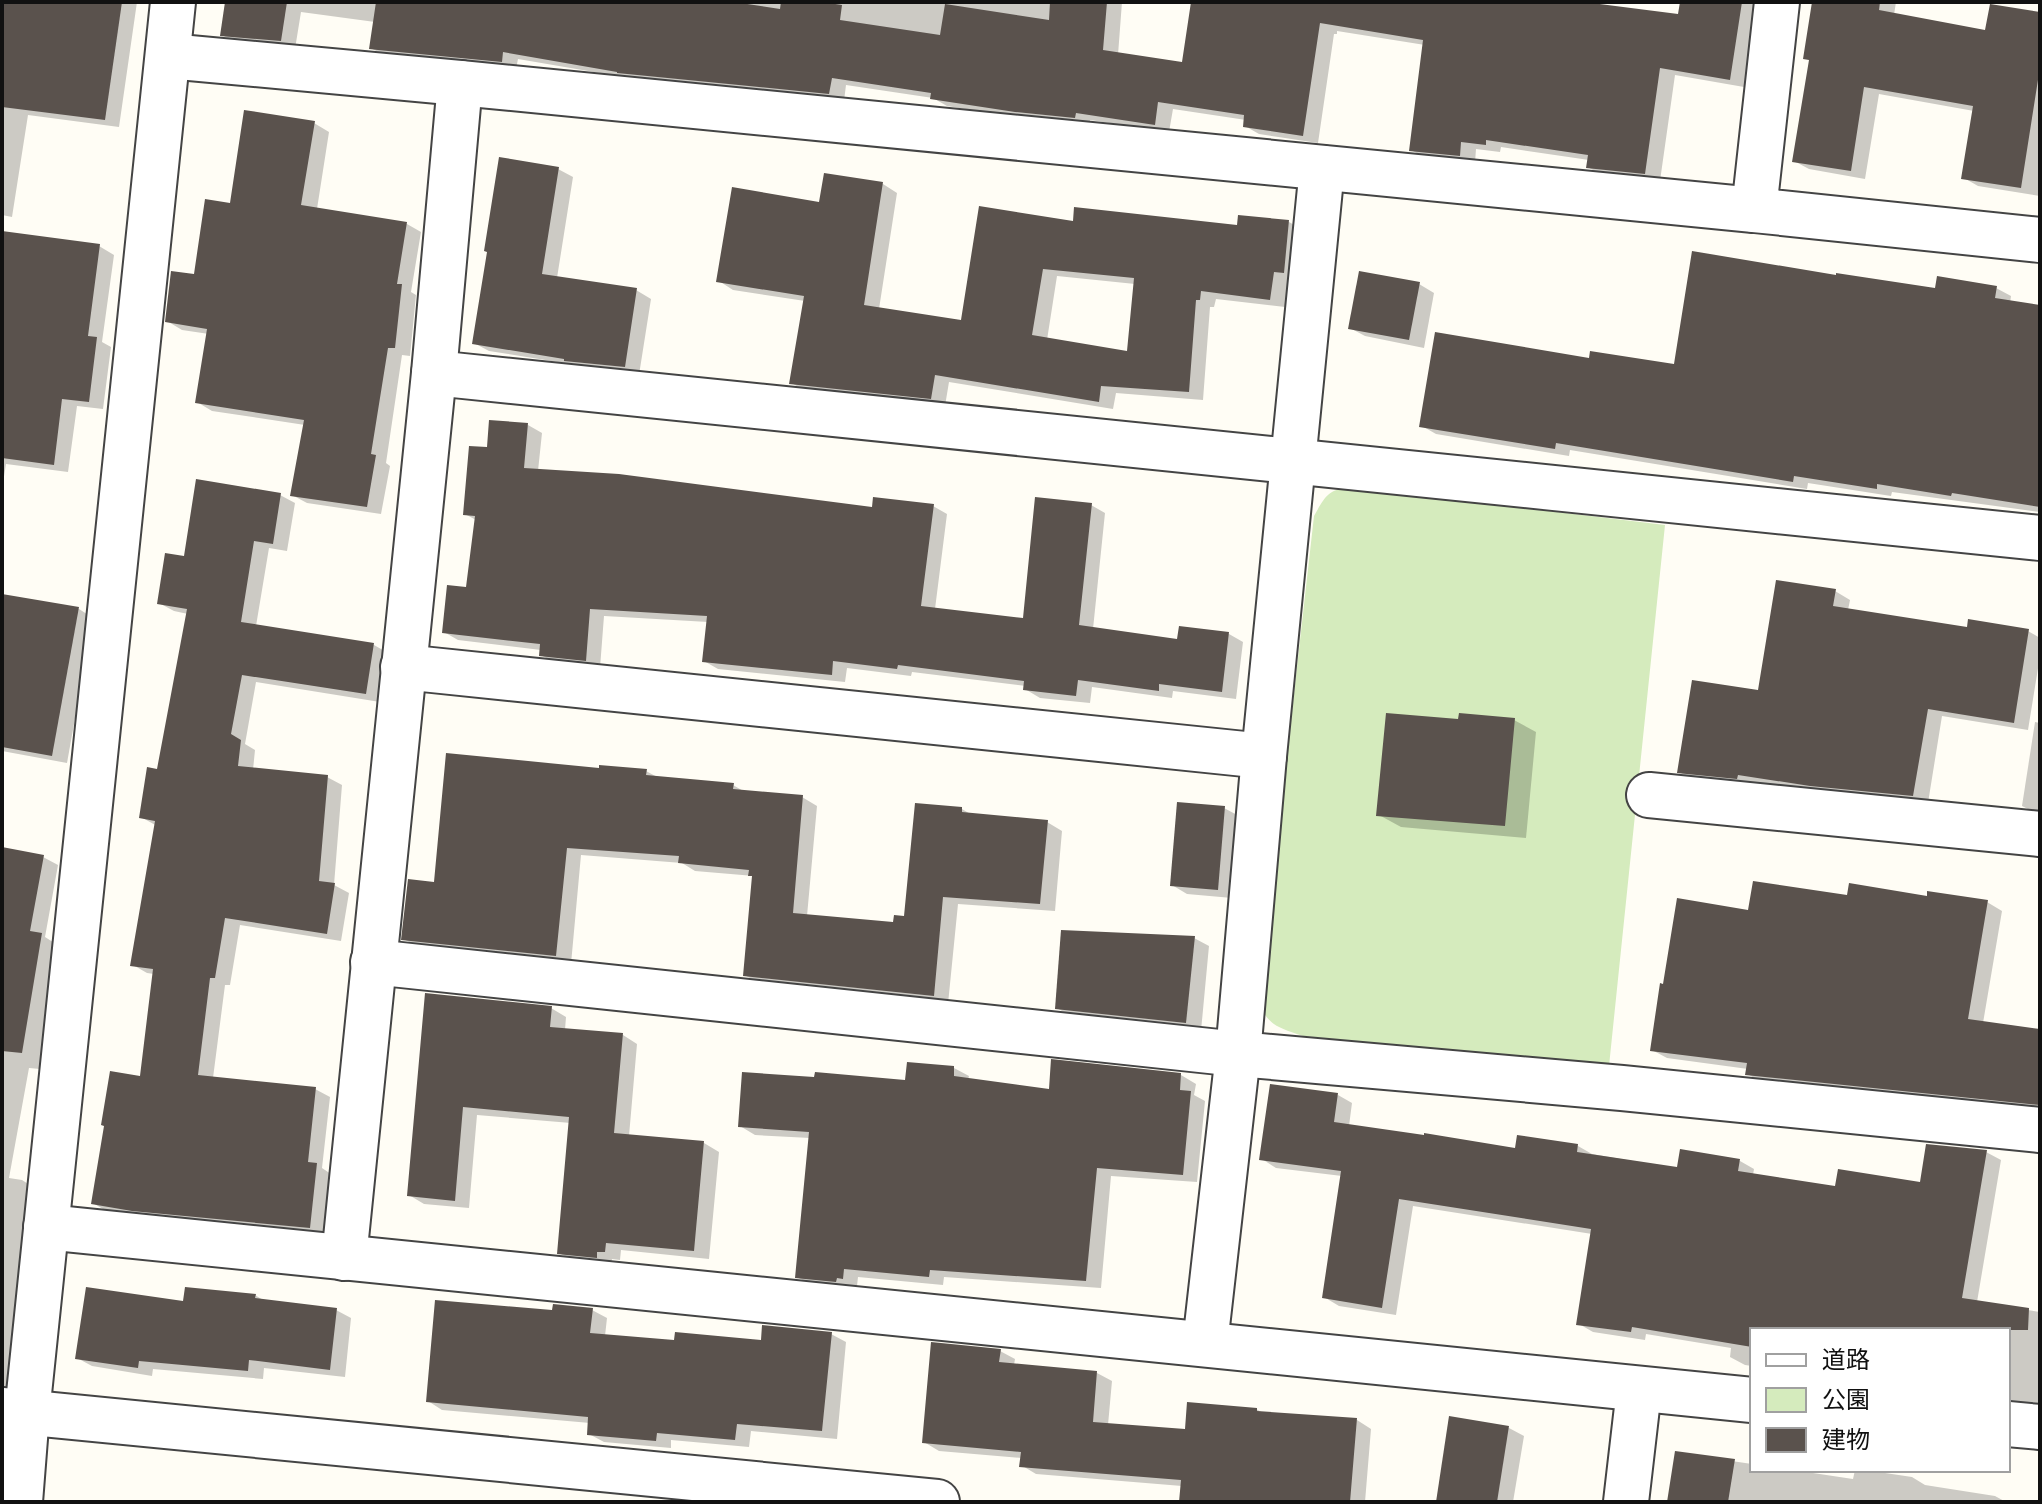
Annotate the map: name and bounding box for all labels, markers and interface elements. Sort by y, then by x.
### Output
legend [1750,1328,2010,1472]
text: 道路 [1822,1343,1870,1375]
text: 公園 [1822,1383,1870,1415]
text: 建物 [1822,1423,1870,1455]

